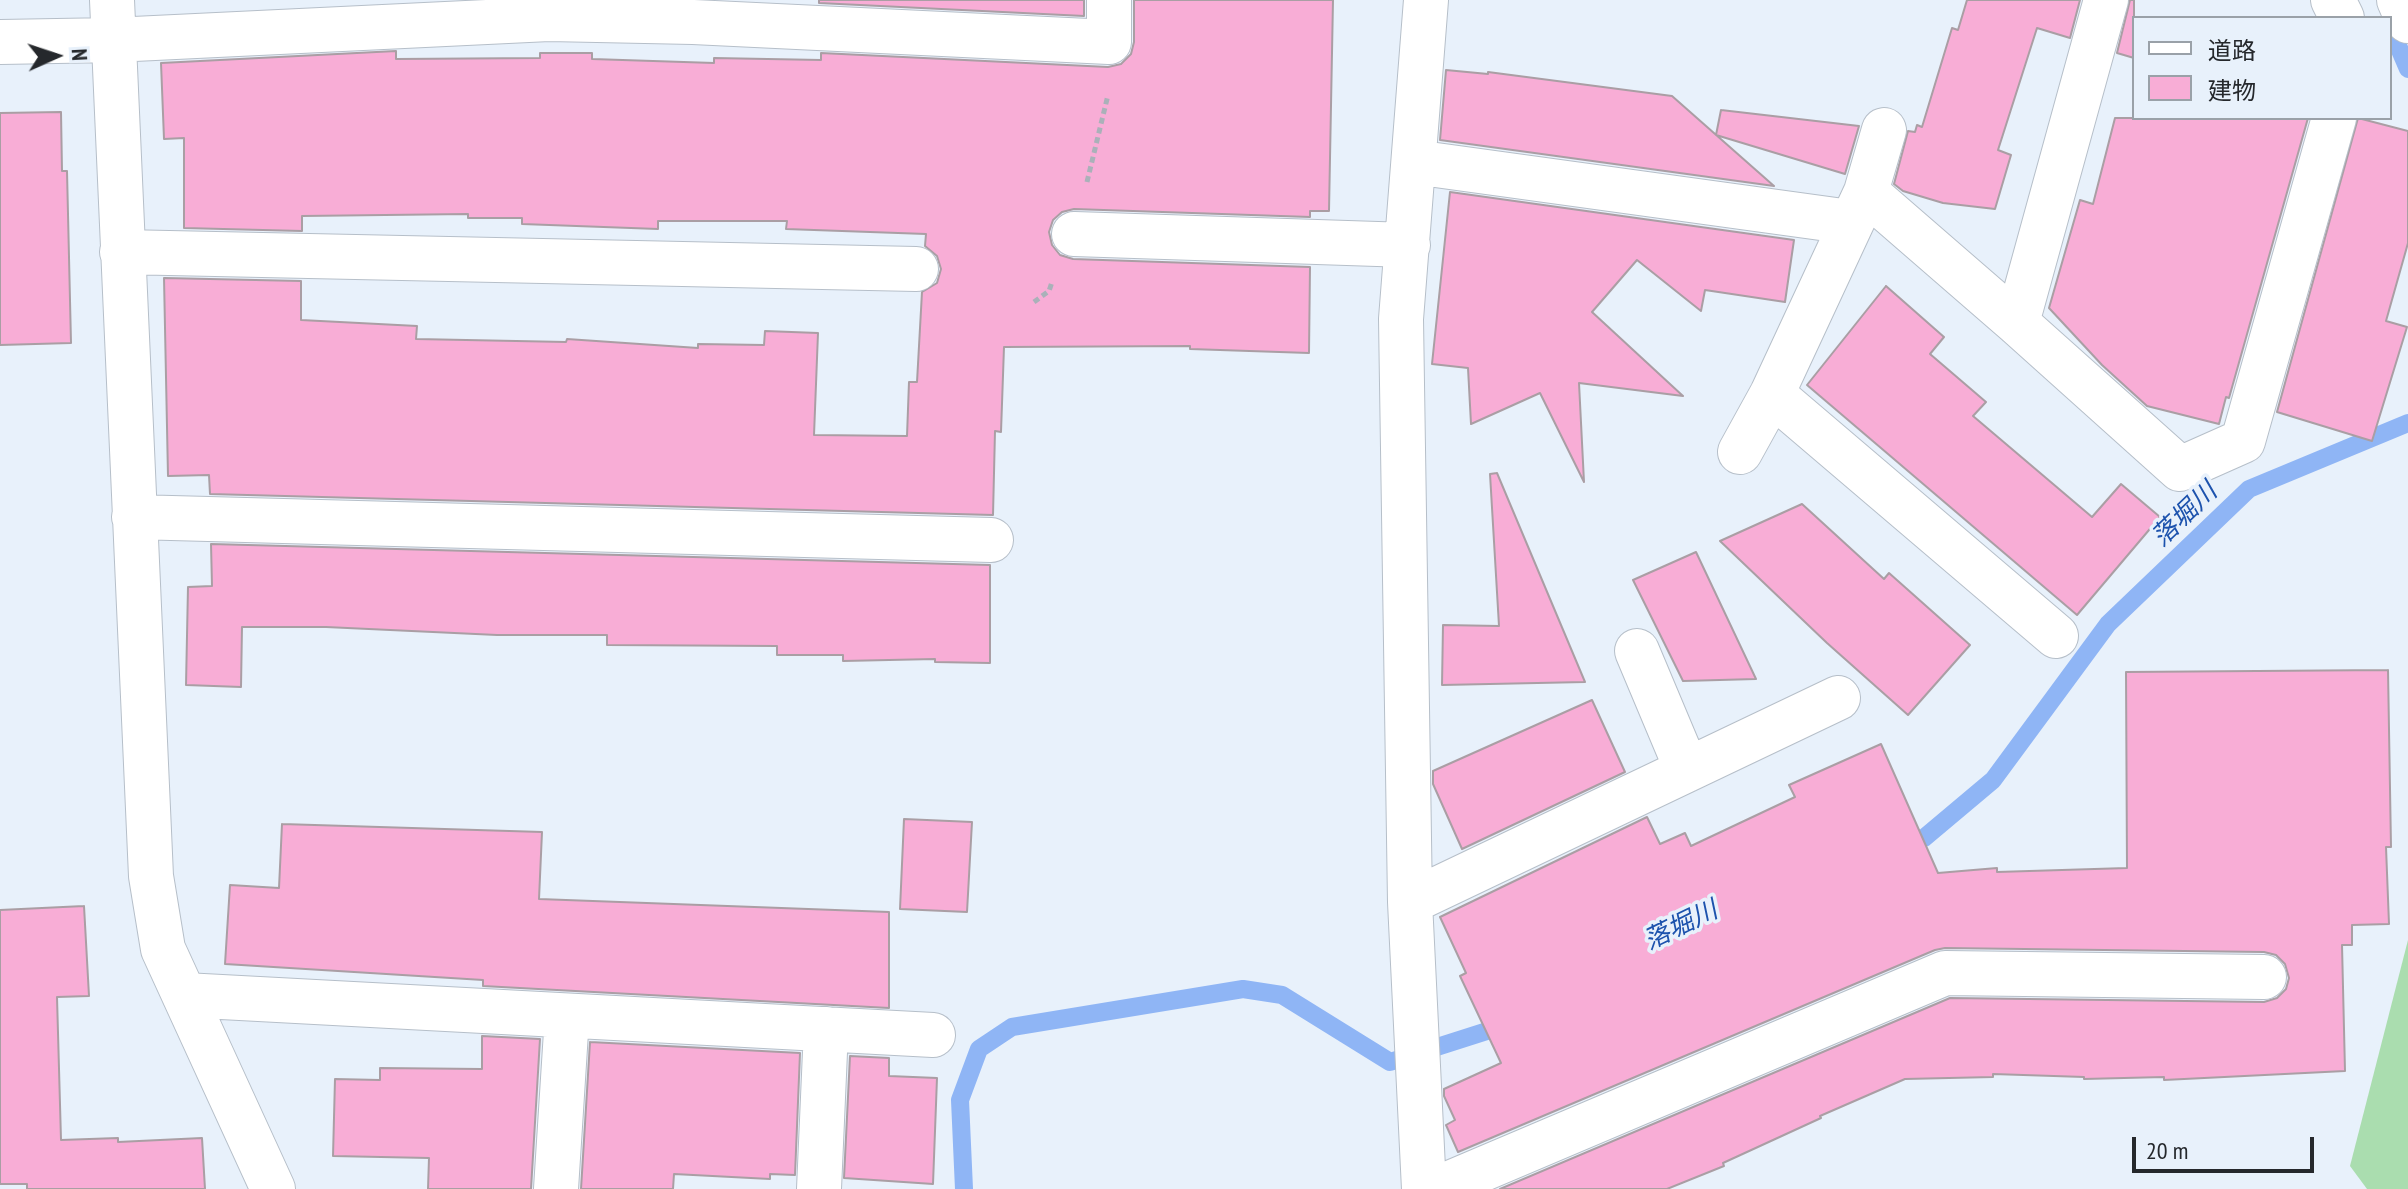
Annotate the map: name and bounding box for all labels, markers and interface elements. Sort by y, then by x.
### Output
north arrow [16,16,96,96]
legend [2132,16,2392,120]
text: 道路 [2208,35,2256,66]
text: N [66,48,94,61]
text: 建物 [2208,75,2256,106]
water label: 落堀川 [2146,477,2224,553]
water label: 落堀川 [1639,895,1723,957]
scale bar [2136,1121,2318,1171]
text: 20 m [2146,1135,2188,1166]

